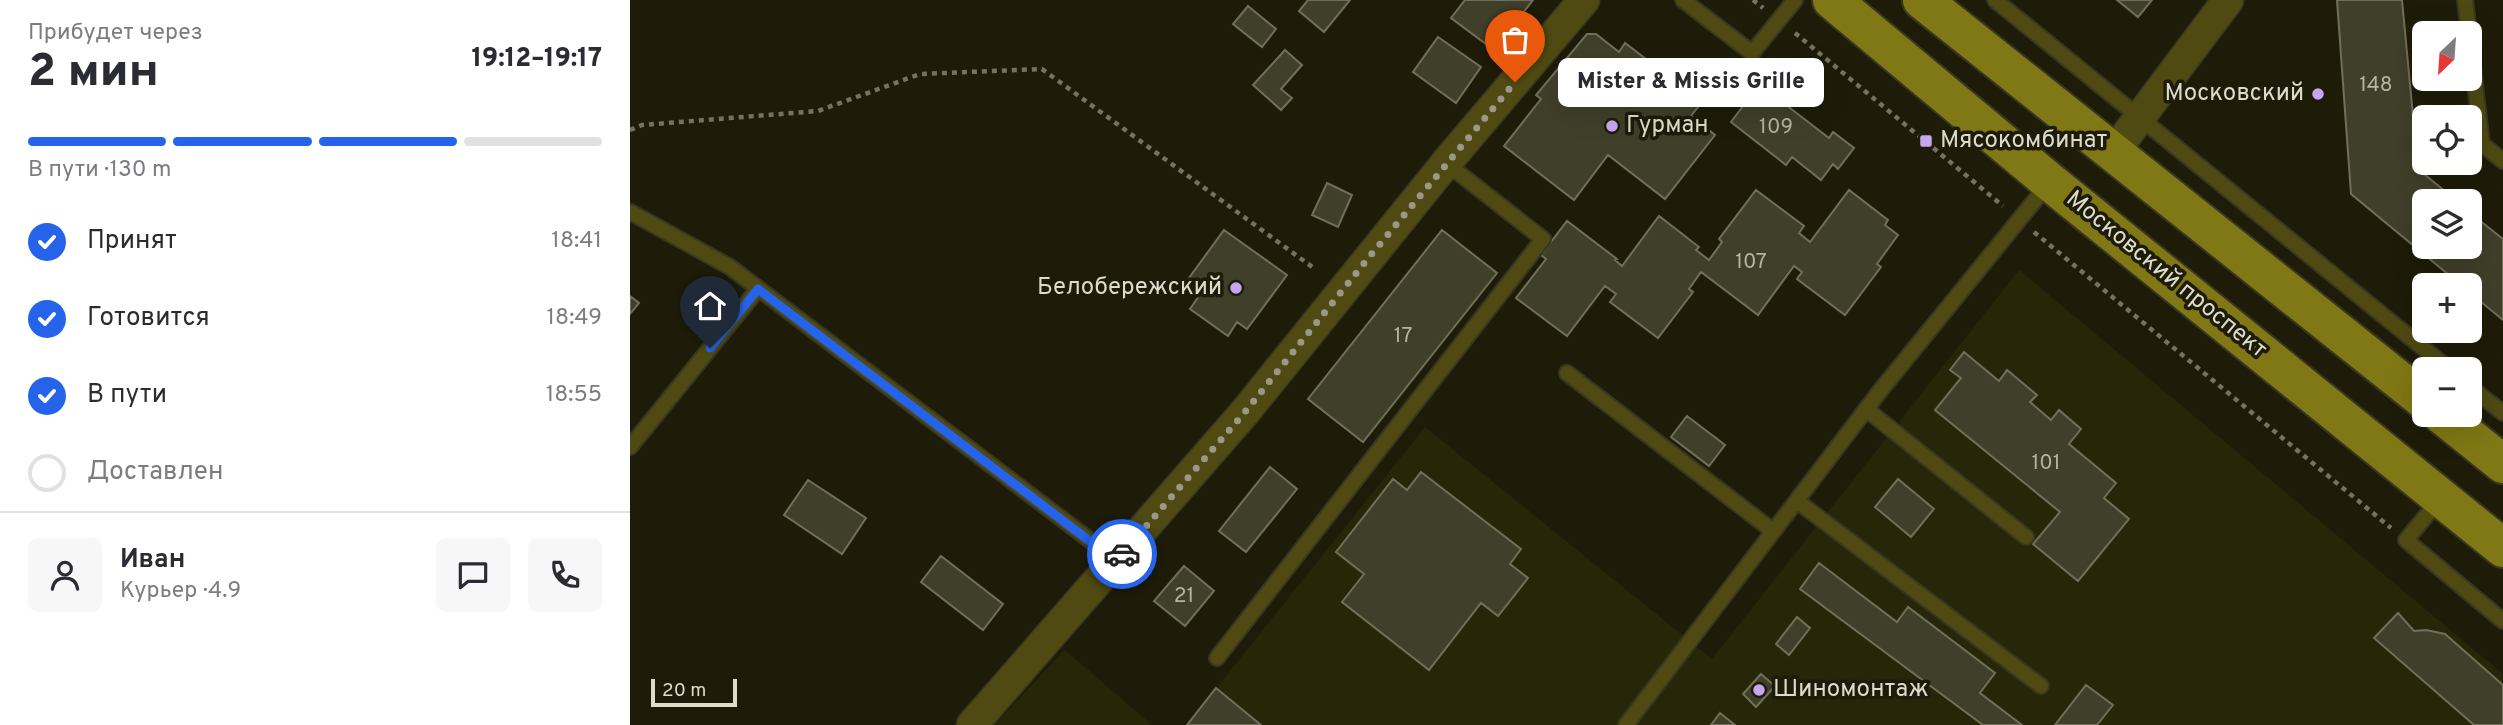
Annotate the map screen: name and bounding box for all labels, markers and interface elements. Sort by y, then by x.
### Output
pin [1485,10,1545,82]
text: Прибудет через [28,19,203,48]
icon: bag [1496,21,1534,59]
north arrow [2412,21,2482,91]
map controls [2412,21,2482,427]
text: 19:12–19:17 [471,43,602,76]
text: 2 мин [28,44,159,103]
callout: Mister & Missis Grille [1557,57,1823,106]
text: Mister & Missis Grille [1577,68,1805,97]
house number: 148 [2359,72,2393,99]
place label: Московский [2164,79,2304,109]
marker: Московский [2310,86,2326,102]
button: locate [2412,105,2482,175]
place label: Гурман [1626,111,1709,141]
house number: 109 [1759,114,1793,141]
marker: Гурман [1604,118,1620,134]
place label: Мясокомбинат [1940,126,2107,156]
marker: Мясокомбинат [1918,133,1934,149]
text: В пути · 130 m [28,156,171,185]
street label: Московский проспект [2059,185,2273,366]
button: layers [2412,189,2482,259]
icon: check [28,223,66,261]
text: Принят [87,225,177,258]
text: 18:41 [551,227,602,256]
house number: 107 [1735,249,1767,276]
place label: Белобережский [1037,273,1222,303]
button: + [2412,273,2482,343]
pin [680,276,740,348]
marker: Белобережский [1228,280,1244,296]
icon: home [691,287,729,325]
icon: check [28,300,66,338]
text: Готовится [87,302,210,335]
text: 18:49 [547,304,602,333]
house number: 17 [1394,323,1412,350]
button: − [2412,357,2482,427]
icon: check [28,377,66,415]
text: В пути [87,379,167,412]
text: 18:55 [546,381,602,410]
house number: 101 [2031,450,2061,477]
text: Доставлен [87,456,223,489]
courier [1087,519,1157,589]
icon: car [1103,535,1141,573]
button: person [28,538,102,612]
button: chat [436,538,510,612]
button: phone [528,538,602,612]
text: Иван [120,544,185,577]
text: Курьер · 4.9 [120,577,241,606]
house number: 21 [1174,583,1194,610]
place label: Шиномонтаж [1773,675,1929,705]
scale bar [651,676,737,708]
text: 20 m [662,679,706,703]
marker: Шиномонтаж [1751,682,1767,698]

